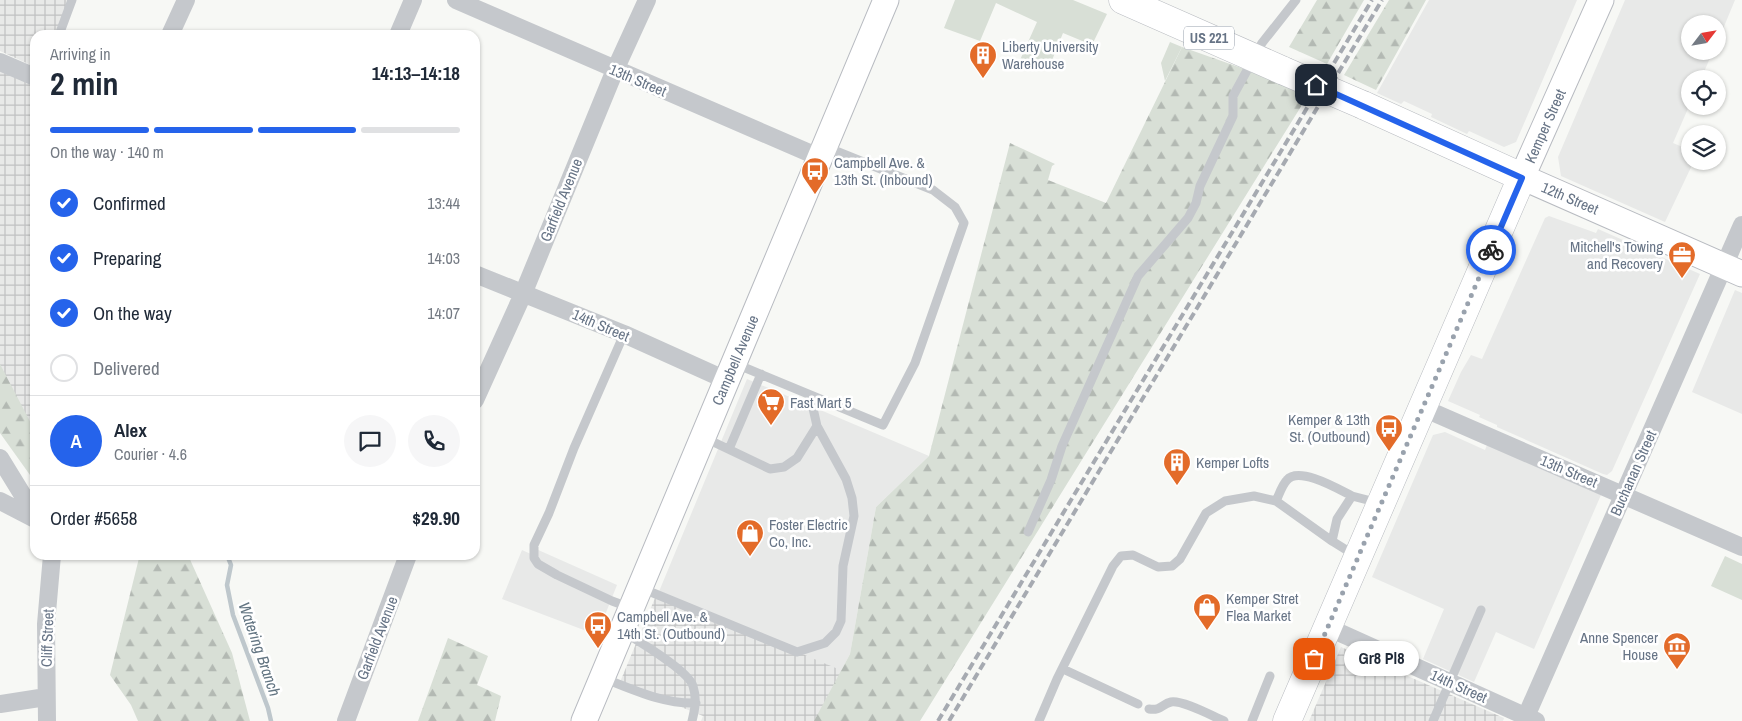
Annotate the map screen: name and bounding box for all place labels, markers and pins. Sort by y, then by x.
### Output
place label: Liberty University Warehouse [1002,36,1099,74]
building icon: Liberty University Warehouse [968,40,998,79]
pin [1295,64,1337,106]
place label: Campbell Ave. & 13th St. (Inbound) [834,152,932,190]
bus stop icon: Campbell Ave. & 13th St. (Inbound) [800,156,830,195]
place label: Mitchell's Towing and Recovery [1570,236,1664,274]
office icon: Mitchell's Towing and Recovery [1667,240,1697,279]
supermarket icon: Fast Mart 5 [756,387,786,426]
place label: Fast Mart 5 [790,392,852,413]
place label: Kemper & 13th St. (Outbound) [1288,409,1370,447]
bus stop icon: Kemper & 13th St. (Outbound) [1374,413,1404,452]
building icon: Kemper Lofts [1162,447,1192,486]
place label: Kemper Lofts [1196,452,1269,473]
place label: Foster Electric Co, Inc. [769,514,848,552]
shop icon: Foster Electric Co, Inc. [735,518,765,557]
place label: Kemper Stret Flea Market [1226,588,1299,626]
shop icon: Kemper Stret Flea Market [1192,592,1222,631]
place label: Campbell Ave. & 14th St. (Outbound) [617,606,725,644]
bus stop icon: Campbell Ave. & 14th St. (Outbound) [583,610,613,649]
place label: Anne Spencer House [1579,627,1658,665]
museum icon: Anne Spencer House [1662,631,1692,670]
pin [1293,638,1335,680]
callout: Gr8 Pl8 [1344,642,1419,676]

